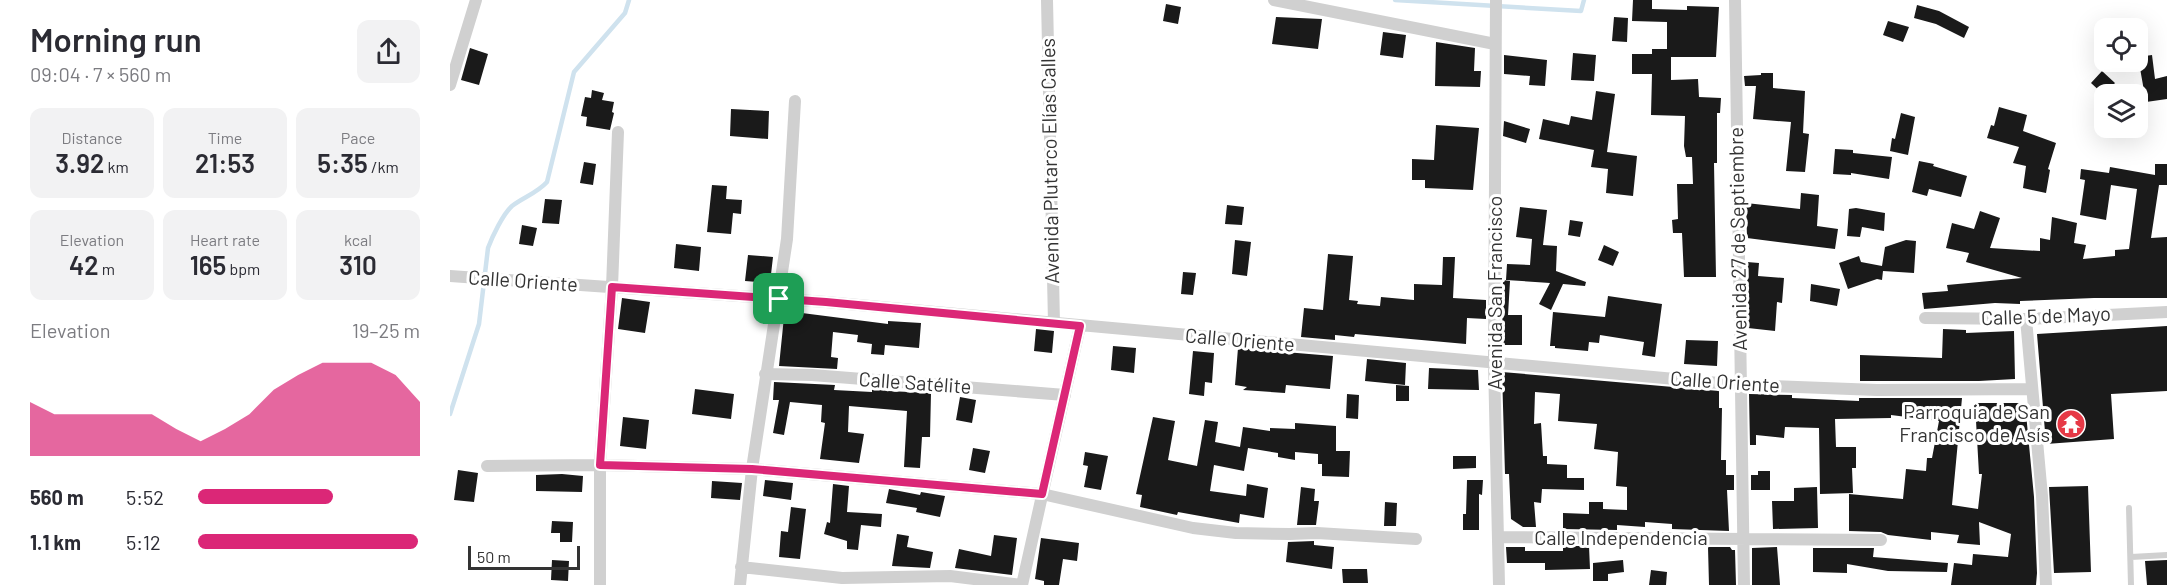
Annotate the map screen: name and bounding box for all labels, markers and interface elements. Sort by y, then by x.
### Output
map controls [2094,18,2148,138]
button: locate [2094,18,2148,72]
text: Morning run [30,19,202,59]
button: share [357,20,420,83]
street label: Avenida Plutarco Elías Calles [1035,38,1063,284]
text: 09:04 · 7 × 560 m [30,62,171,86]
button: layers [2094,84,2148,138]
street label: Avenida 27 de Septiembre [1723,127,1751,351]
text: Distance [62,128,122,147]
text: Time [208,128,242,147]
text: Pace [341,128,375,147]
text: 3.92 [55,147,104,178]
text: 21:53 [195,147,255,178]
text: 5:35 [317,147,368,178]
text: km [104,157,129,176]
text: /km [368,157,399,176]
street label: Avenida San Francisco [1482,196,1506,390]
text: Elevation [60,230,124,249]
text: Heart rate [190,230,260,249]
text: kcal [344,230,372,249]
text: 42 [69,249,99,280]
text: 165 [190,249,226,280]
text: 310 [339,249,377,280]
text: m [99,259,115,278]
text: bpm [226,259,260,278]
street label: Calle Oriente [467,264,579,296]
pin [753,273,804,324]
icon: arrive [762,282,795,315]
street label: Calle 5 de Mayo [1981,301,2111,329]
text: Elevation [30,318,111,342]
text: 19–25 m [352,318,420,342]
street label: Calle Oriente [1184,322,1296,356]
street label: Calle Oriente [1669,365,1781,397]
street label: Calle Satélite [858,366,972,398]
place label: Parroquia de San Francisco de Asís [1899,399,2050,446]
temple icon: Parroquia de San Francisco de Asís [2055,408,2087,440]
text: 560 m [30,485,84,509]
text: 5:52 [126,485,164,509]
street label: Calle Independencia [1534,525,1708,549]
text: 1.1 km [30,530,81,554]
text: 5:12 [126,530,161,554]
scale bar [468,543,580,570]
text: 50 m [477,547,511,566]

